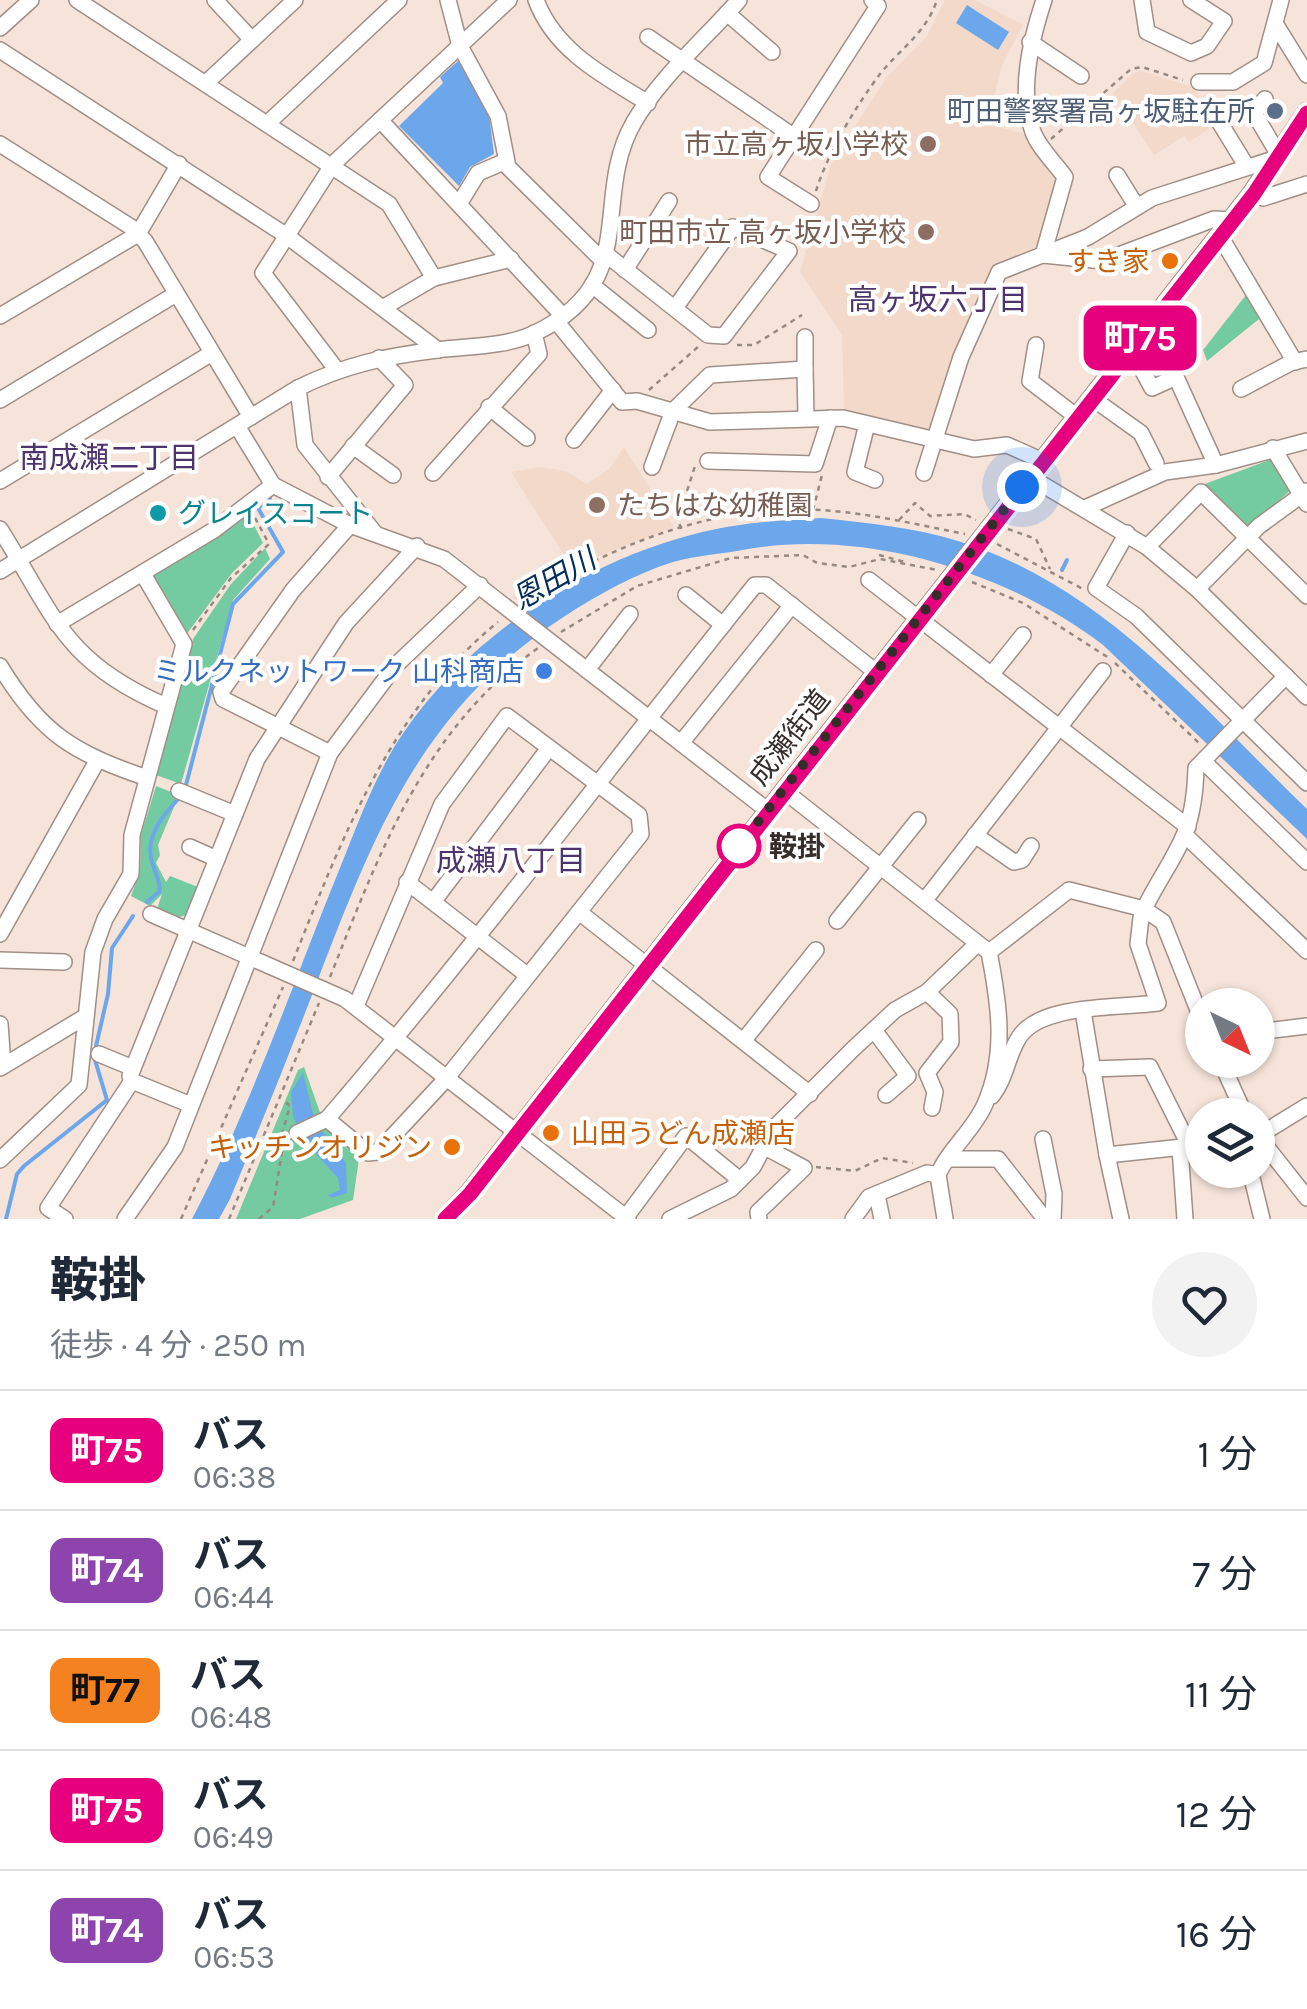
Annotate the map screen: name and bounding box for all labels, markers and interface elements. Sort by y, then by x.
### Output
place label: 町田警察署高ヶ坂駐在所 [947,95,1255,128]
marker: 町田警察署高ヶ坂駐在所 [1264,100,1286,122]
place label: 市立高ヶ坂小学校 [684,128,908,161]
marker: 市立高ヶ坂小学校 [917,133,939,155]
place label: 町田市立 高ヶ坂小学校 [619,216,906,249]
marker: 町田市立 高ヶ坂小学校 [915,221,937,243]
place label: すき家 [1066,245,1150,278]
marker: すき家 [1159,250,1181,272]
district label: 高ヶ坂六丁目 [848,282,1028,318]
line badge: 町75 [1082,306,1198,370]
text: 町75 [1104,318,1176,359]
district label: 南成瀬二丁目 [19,440,199,476]
your location [997,462,1047,512]
place label: たちはな幼稚園 [617,489,813,522]
marker: たちはな幼稚園 [586,494,608,516]
place label: グレイスコート [178,497,373,530]
marker: グレイスコート [147,502,169,524]
water label: 恩田川 [506,539,605,617]
place label: ミルクネットワーク 山科商店 [153,655,524,688]
marker: ミルクネットワーク 山科商店 [533,660,555,682]
street label: 成瀬街道 [742,683,837,792]
marker: 鞍掛 [718,825,760,867]
place label: 鞍掛 [769,830,825,863]
district label: 成瀬八丁目 [436,843,586,879]
north arrow [1185,988,1275,1078]
map controls [1185,988,1275,1188]
button: layers [1185,1098,1275,1188]
place label: 山田うどん成瀬店 [571,1117,795,1150]
marker: 山田うどん成瀬店 [540,1122,562,1144]
place label: キッチンオリジン [208,1131,432,1164]
marker: キッチンオリジン [441,1136,463,1158]
button: heart [1152,1252,1257,1357]
text: 鞍掛 [50,1253,146,1309]
text: 徒歩 · 4 分 · 250 m [50,1327,306,1364]
text: バス [193,1413,269,1458]
text: 町75 [70,1430,143,1471]
text: 1 分 [1197,1432,1257,1477]
text: 06:38 [193,1459,276,1496]
text: バス [193,1533,269,1578]
text: 町74 [70,1550,143,1591]
text: 7 分 [1192,1552,1257,1597]
text: 06:44 [193,1579,274,1616]
text: バス [190,1653,266,1698]
text: 町77 [70,1670,140,1711]
text: 11 分 [1185,1672,1257,1717]
text: 06:48 [190,1699,272,1736]
text: バス [193,1773,269,1818]
text: 町75 [70,1790,143,1831]
text: 12 分 [1175,1792,1257,1837]
text: 06:49 [193,1819,274,1856]
text: バス [193,1893,269,1938]
text: 町74 [70,1910,143,1951]
text: 16 分 [1176,1912,1257,1957]
text: 06:53 [193,1939,275,1976]

